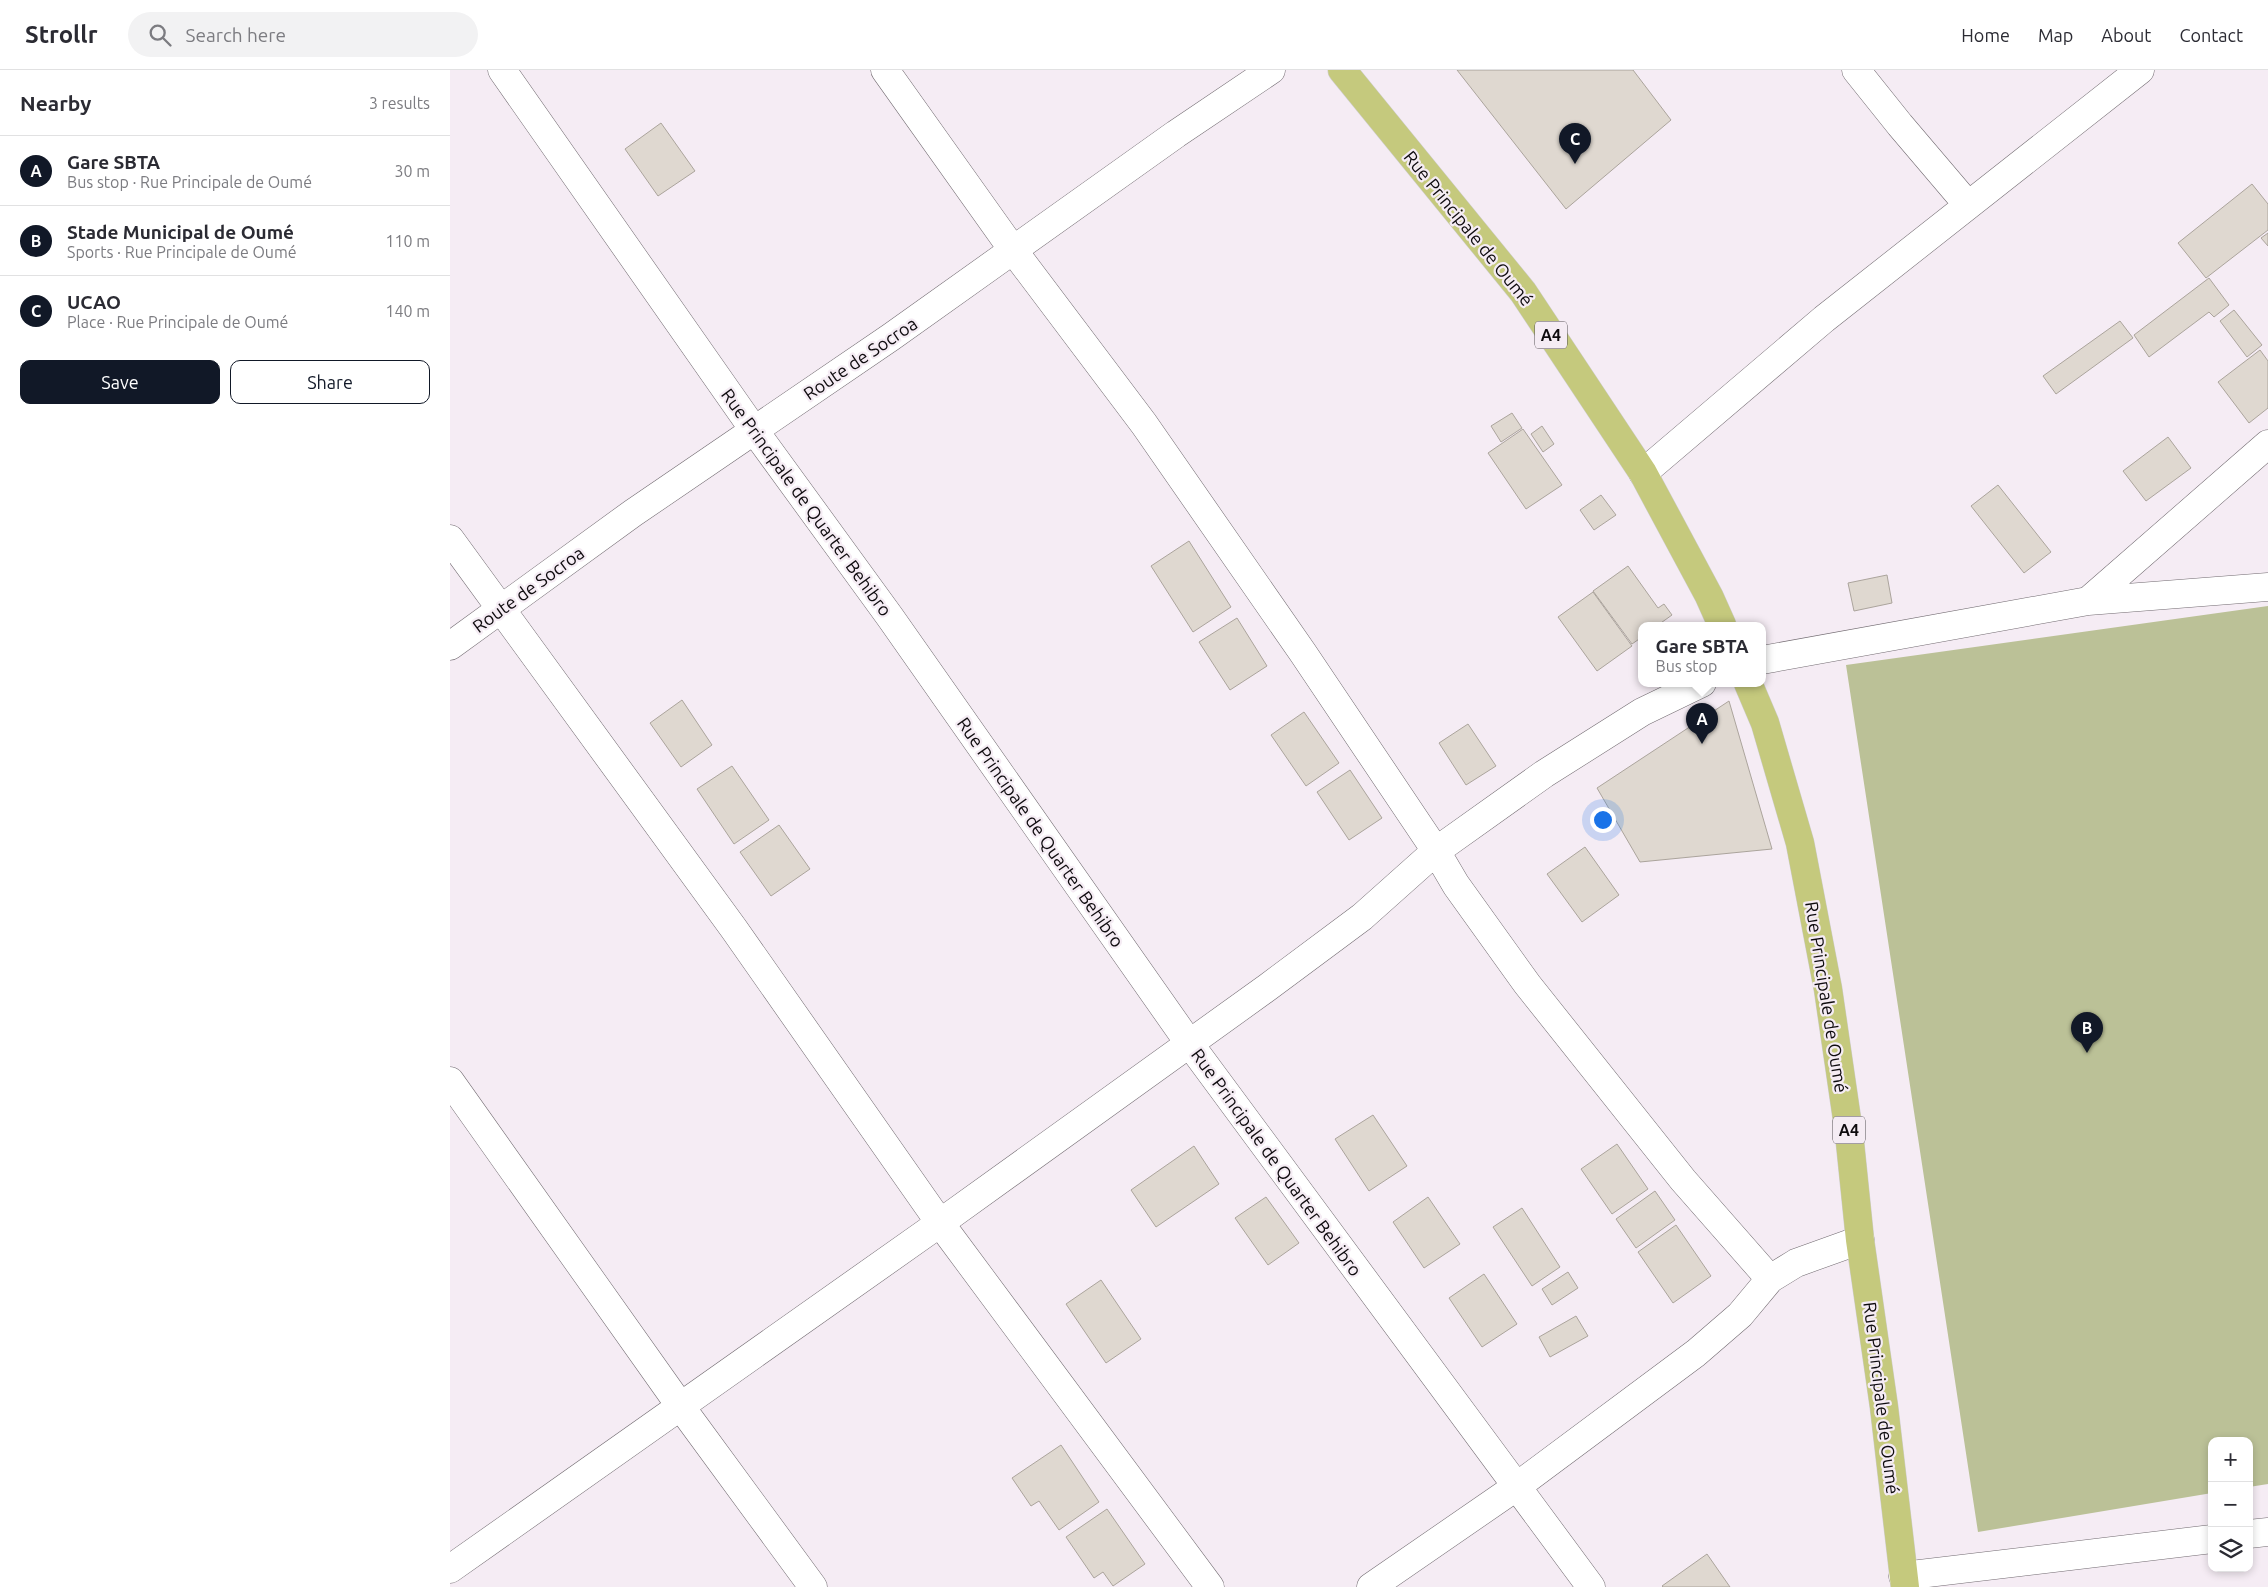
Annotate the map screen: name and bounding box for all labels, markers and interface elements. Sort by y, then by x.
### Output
search box [128,12,478,57]
text: Strollr [25,21,98,48]
icon: search [146,21,174,49]
text: Search here [186,24,286,46]
text: Home [1961,25,2010,45]
text: Map [2038,25,2073,45]
text: About [2101,25,2151,45]
text: Contact [2179,25,2243,45]
text: Nearby [20,91,91,115]
text: 3 results [369,94,430,112]
pin: C [1559,123,1591,164]
street label: Rue Principale de Oumé [1400,147,1538,309]
text: Gare SBTA [67,151,160,173]
text: A [30,162,42,180]
text: 30 m [394,162,430,180]
text: Bus stop · Rue Principale de Oumé [67,173,312,191]
text: Stade Municipal de Oumé [67,221,294,243]
text: B [31,232,41,250]
text: 110 m [385,232,430,250]
text: Sports · Rue Principale de Oumé [67,243,297,261]
text: UCAO [67,291,121,313]
text: C [31,302,41,320]
text: 140 m [385,302,430,320]
text: Place · Rue Principale de Oumé [67,313,288,331]
street label: Route de Socroa [799,313,921,403]
road number: A4 [1535,322,1567,348]
button: Save [20,360,220,404]
button: Share [230,360,430,404]
street label: Rue Principale de Quarter Behibro [717,385,896,620]
street label: Route de Socroa [468,542,588,636]
popup [1638,622,1766,687]
text: Gare SBTA [1655,635,1749,657]
text: Bus stop [1655,657,1717,675]
pin: A [1686,703,1718,744]
street label: Rue Principale de Quarter Behibro [953,713,1128,951]
your location [1590,807,1616,833]
street label: Rue Principale de Oumé [1802,900,1852,1094]
pin: B [2071,1012,2103,1053]
street label: Rue Principale de Quarter Behibro [1187,1045,1366,1280]
road number: A4 [1833,1116,1865,1144]
street label: Rue Principale de Oumé [1860,1301,1904,1495]
map controls [2208,1437,2253,1572]
button: + [2208,1437,2253,1482]
button: − [2208,1482,2253,1527]
button: layers [2208,1527,2253,1572]

